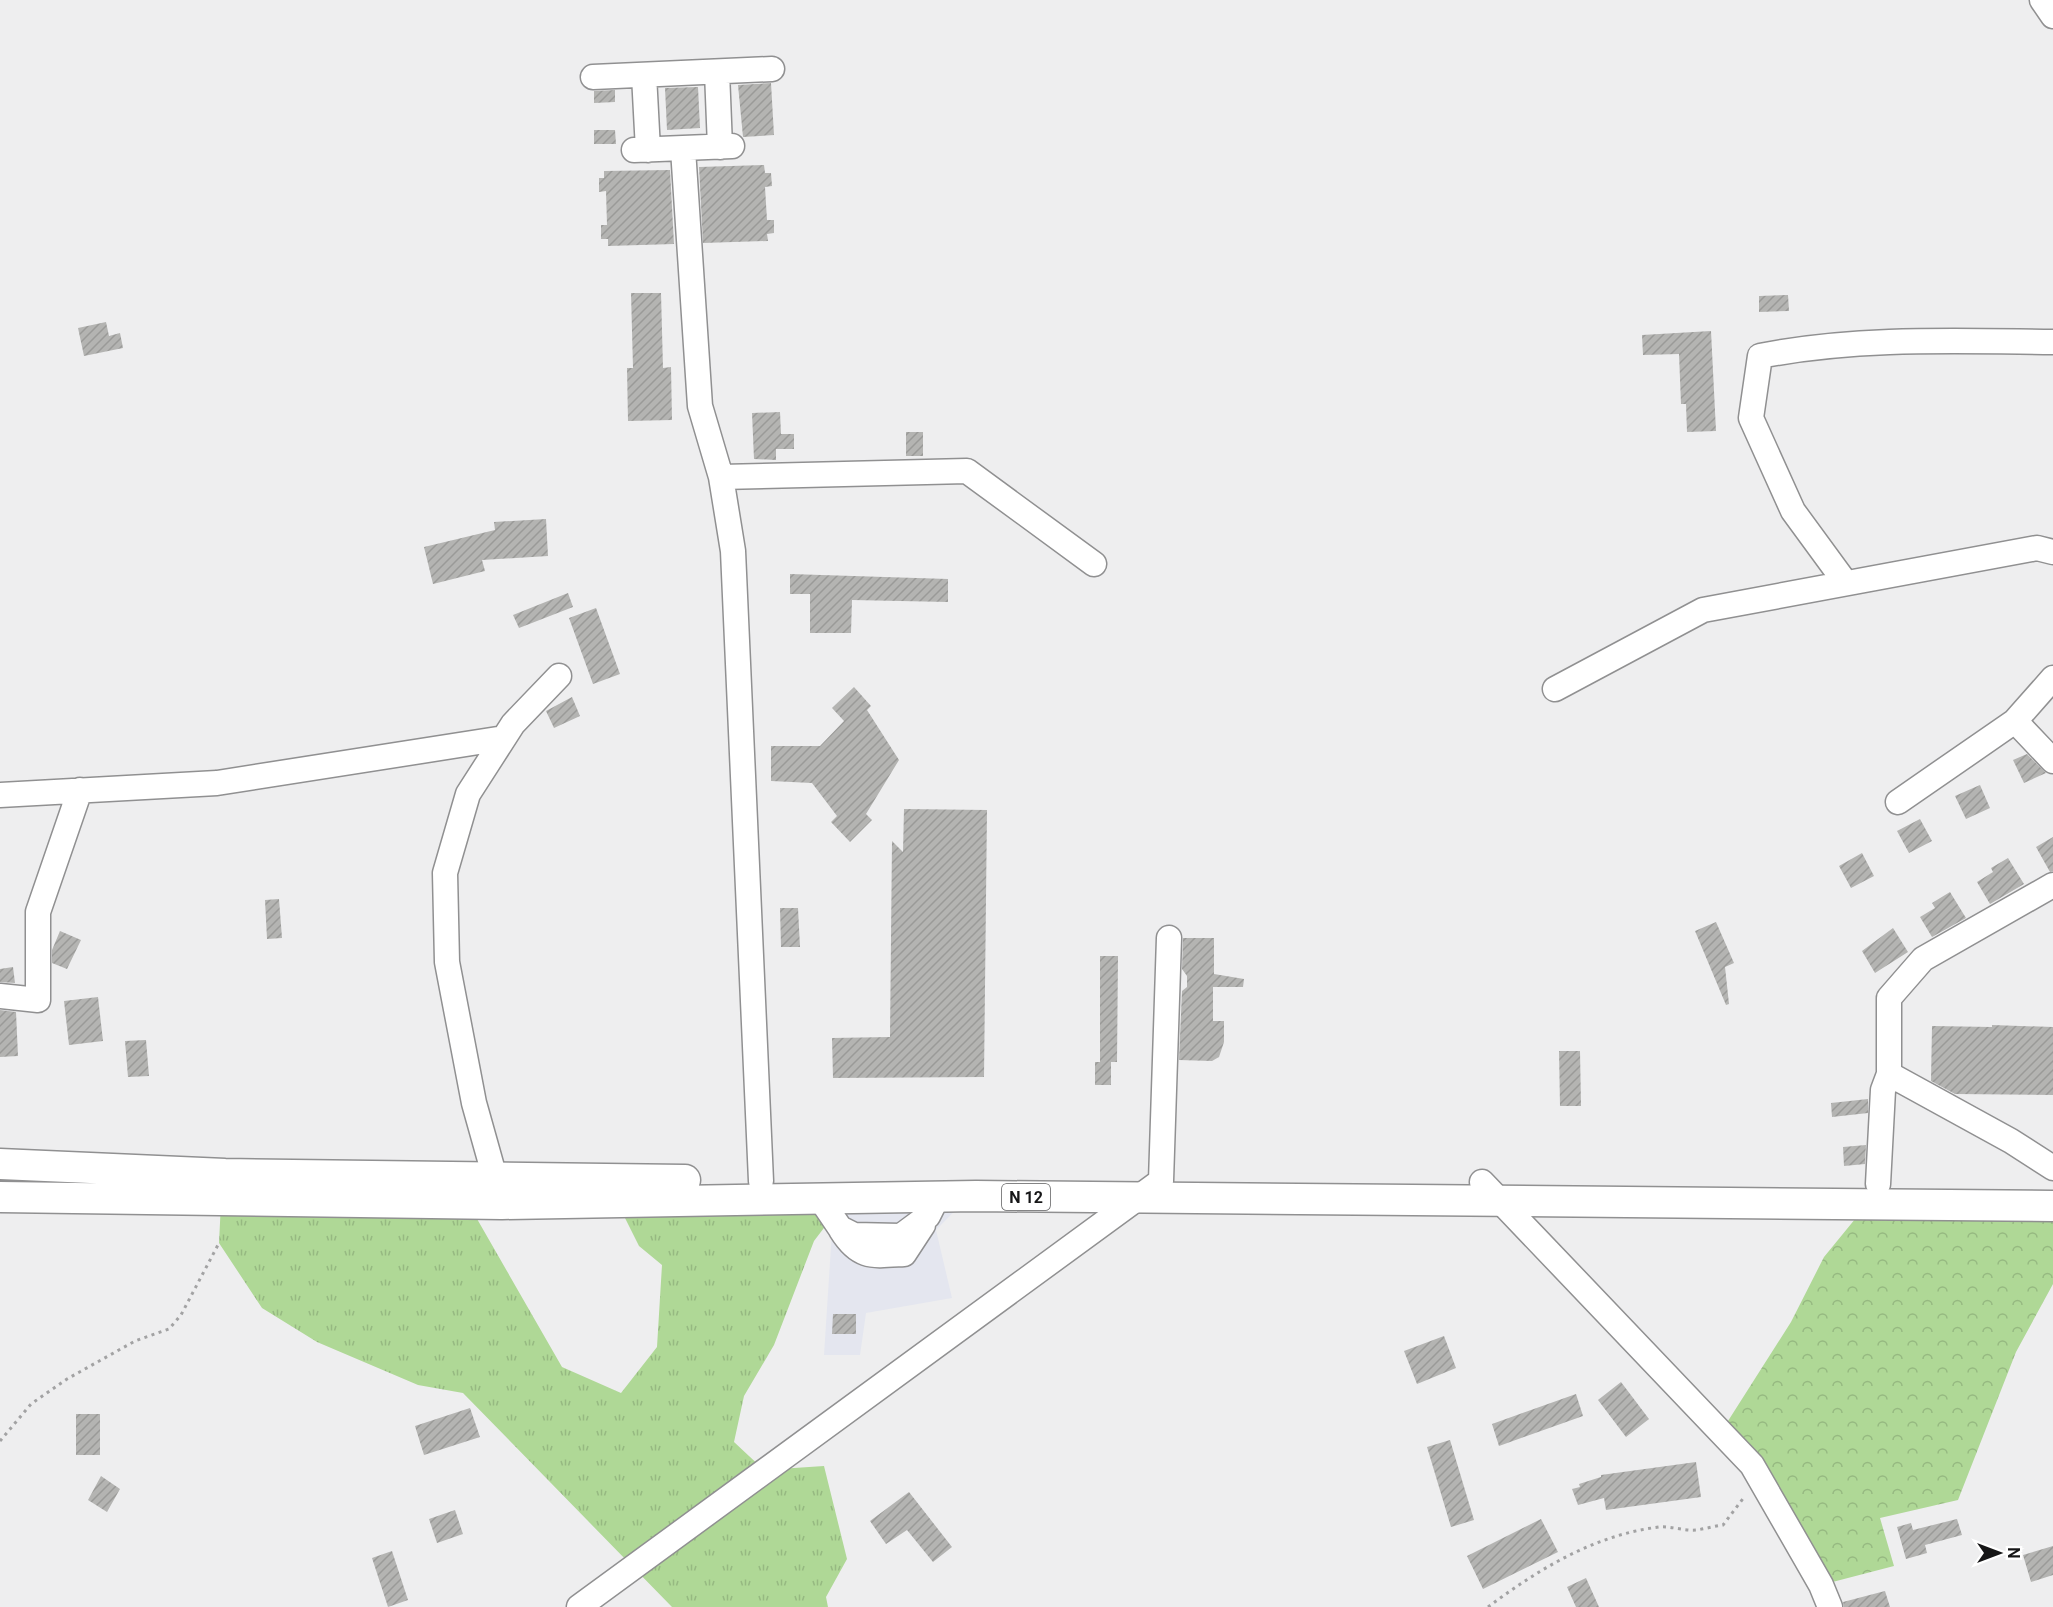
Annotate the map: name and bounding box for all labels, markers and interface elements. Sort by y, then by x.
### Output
road number: N 12 [1002,1184,1050,1210]
north arrow [1969,1523,2029,1583]
text: N [2004,1547,2023,1559]

